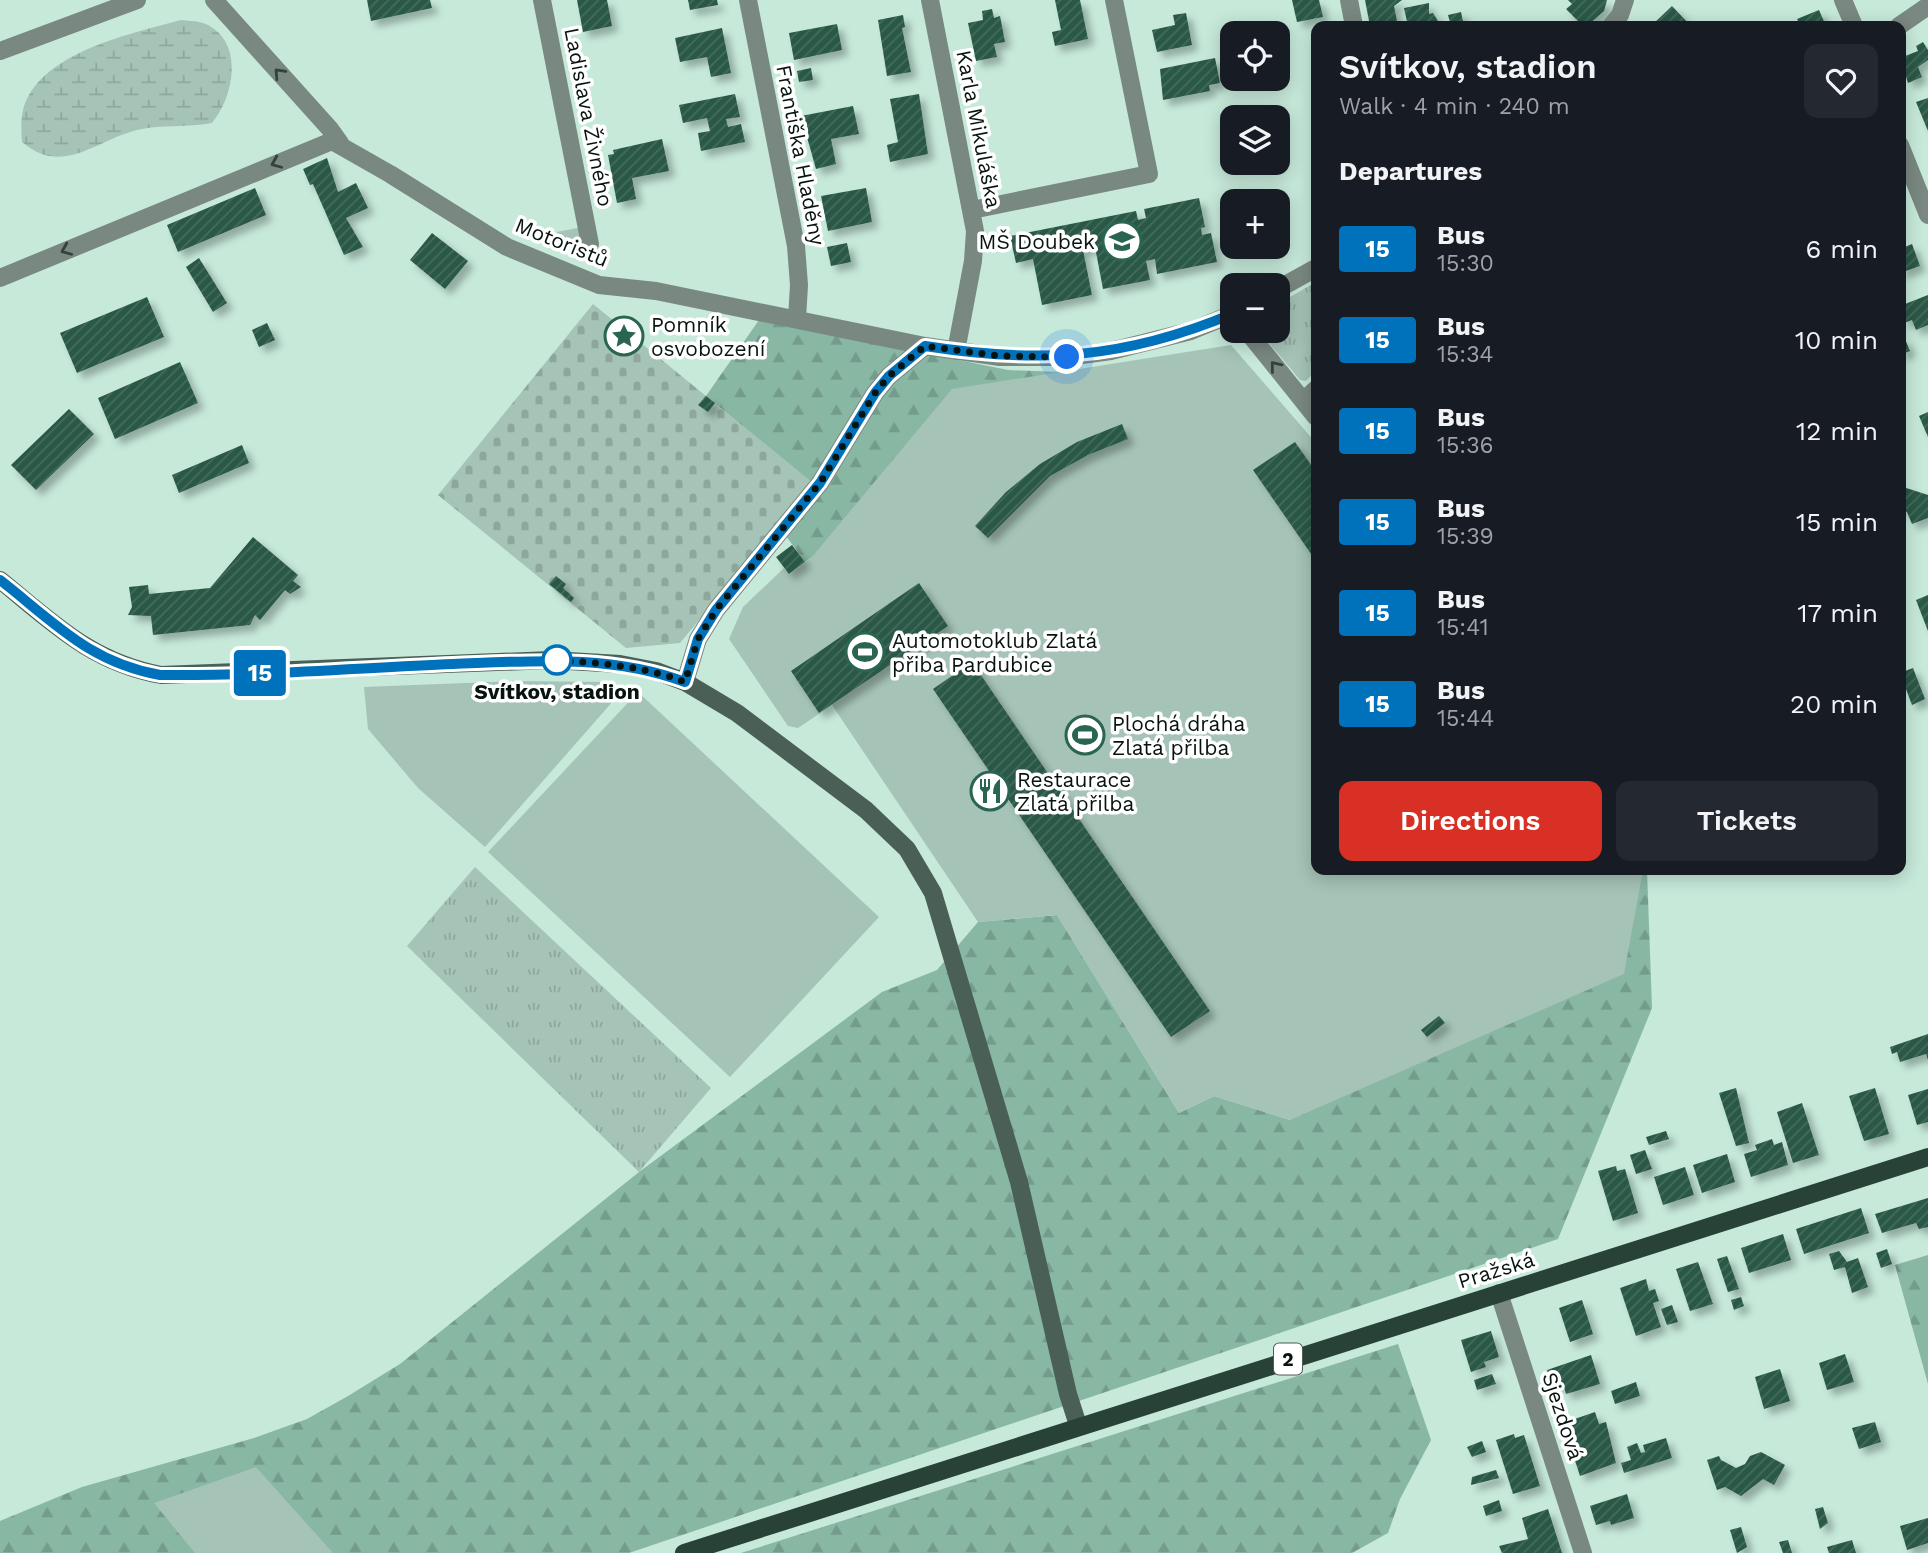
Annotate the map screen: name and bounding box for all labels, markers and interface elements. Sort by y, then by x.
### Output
map controls [1220,21,1290,343]
button: locate [1220,21,1290,91]
street label: Ladislava Živného [559,25,619,209]
button: heart [1804,44,1878,118]
text: Svítkov, stadion [1339,47,1597,86]
street label: Karla Mikuláška [951,48,1007,210]
street label: Františka Hladěny [771,63,831,247]
one-way arrow [275,68,287,81]
text: Walk · 4 min · 240 m [1339,93,1570,120]
button: layers [1220,105,1290,175]
one-way arrow [270,154,282,168]
text: Departures [1339,156,1482,186]
button: + [1220,189,1290,259]
street label: Motoristů [512,212,612,272]
school or university icon: MŠ Doubek [1101,220,1143,262]
text: Bus [1437,220,1485,250]
place label: MŠ Doubek [979,229,1095,254]
text: 6 min [1806,234,1878,264]
text: 15 [1365,235,1390,263]
one-way arrow [60,242,73,256]
text: 15:30 [1437,250,1494,277]
button: − [1220,273,1290,343]
text: Bus [1437,311,1485,341]
place label: Pomník osvobození [651,312,766,361]
place icon: Pomník osvobození [603,315,645,357]
text: 10 min [1795,325,1878,355]
text: 15 [1365,326,1390,354]
your location [1049,339,1084,374]
text: 15:34 [1437,341,1494,368]
one-way arrow [1271,361,1283,374]
text: Bus [1437,402,1485,432]
text: 12 min [1796,416,1878,446]
text: 15 [1365,417,1390,445]
text: 15:36 [1437,432,1494,459]
text: Bus [1437,493,1485,523]
text: 15 min [1796,507,1878,537]
text: 15 [1365,508,1390,536]
text: 15:39 [1437,523,1494,550]
text: Bus [1437,584,1485,614]
text: 17 min [1797,598,1878,628]
text: 15 [1365,599,1390,627]
text: 15:41 [1437,614,1489,641]
place label: Automotoklub Zlatá přiba Pardubice [892,628,1097,677]
sports icon: Automotoklub Zlatá přiba Pardubice [844,631,886,673]
marker: Svítkov, stadion [542,645,572,675]
line badge: 15 [229,650,292,696]
text: 15 [248,659,272,687]
text: Bus [1437,675,1485,705]
place label: Svítkov, stadion [474,679,640,704]
text: 20 min [1790,689,1878,719]
text: 15 [1365,690,1390,718]
text: 15:44 [1437,705,1494,732]
place label: Plochá dráha Zlatá přilba [1112,711,1245,760]
sports icon: Plochá dráha Zlatá přilba [1064,714,1106,756]
place label: Restaurace Zlatá přilba [1017,767,1134,816]
restaurant icon: Restaurace Zlatá přilba [969,770,1011,812]
button: Directions [1339,781,1602,861]
button: Tickets [1616,781,1878,861]
street label: Pražská [1455,1246,1537,1293]
road number: 2 [1274,1344,1302,1374]
street label: Sjezdová [1537,1369,1589,1463]

